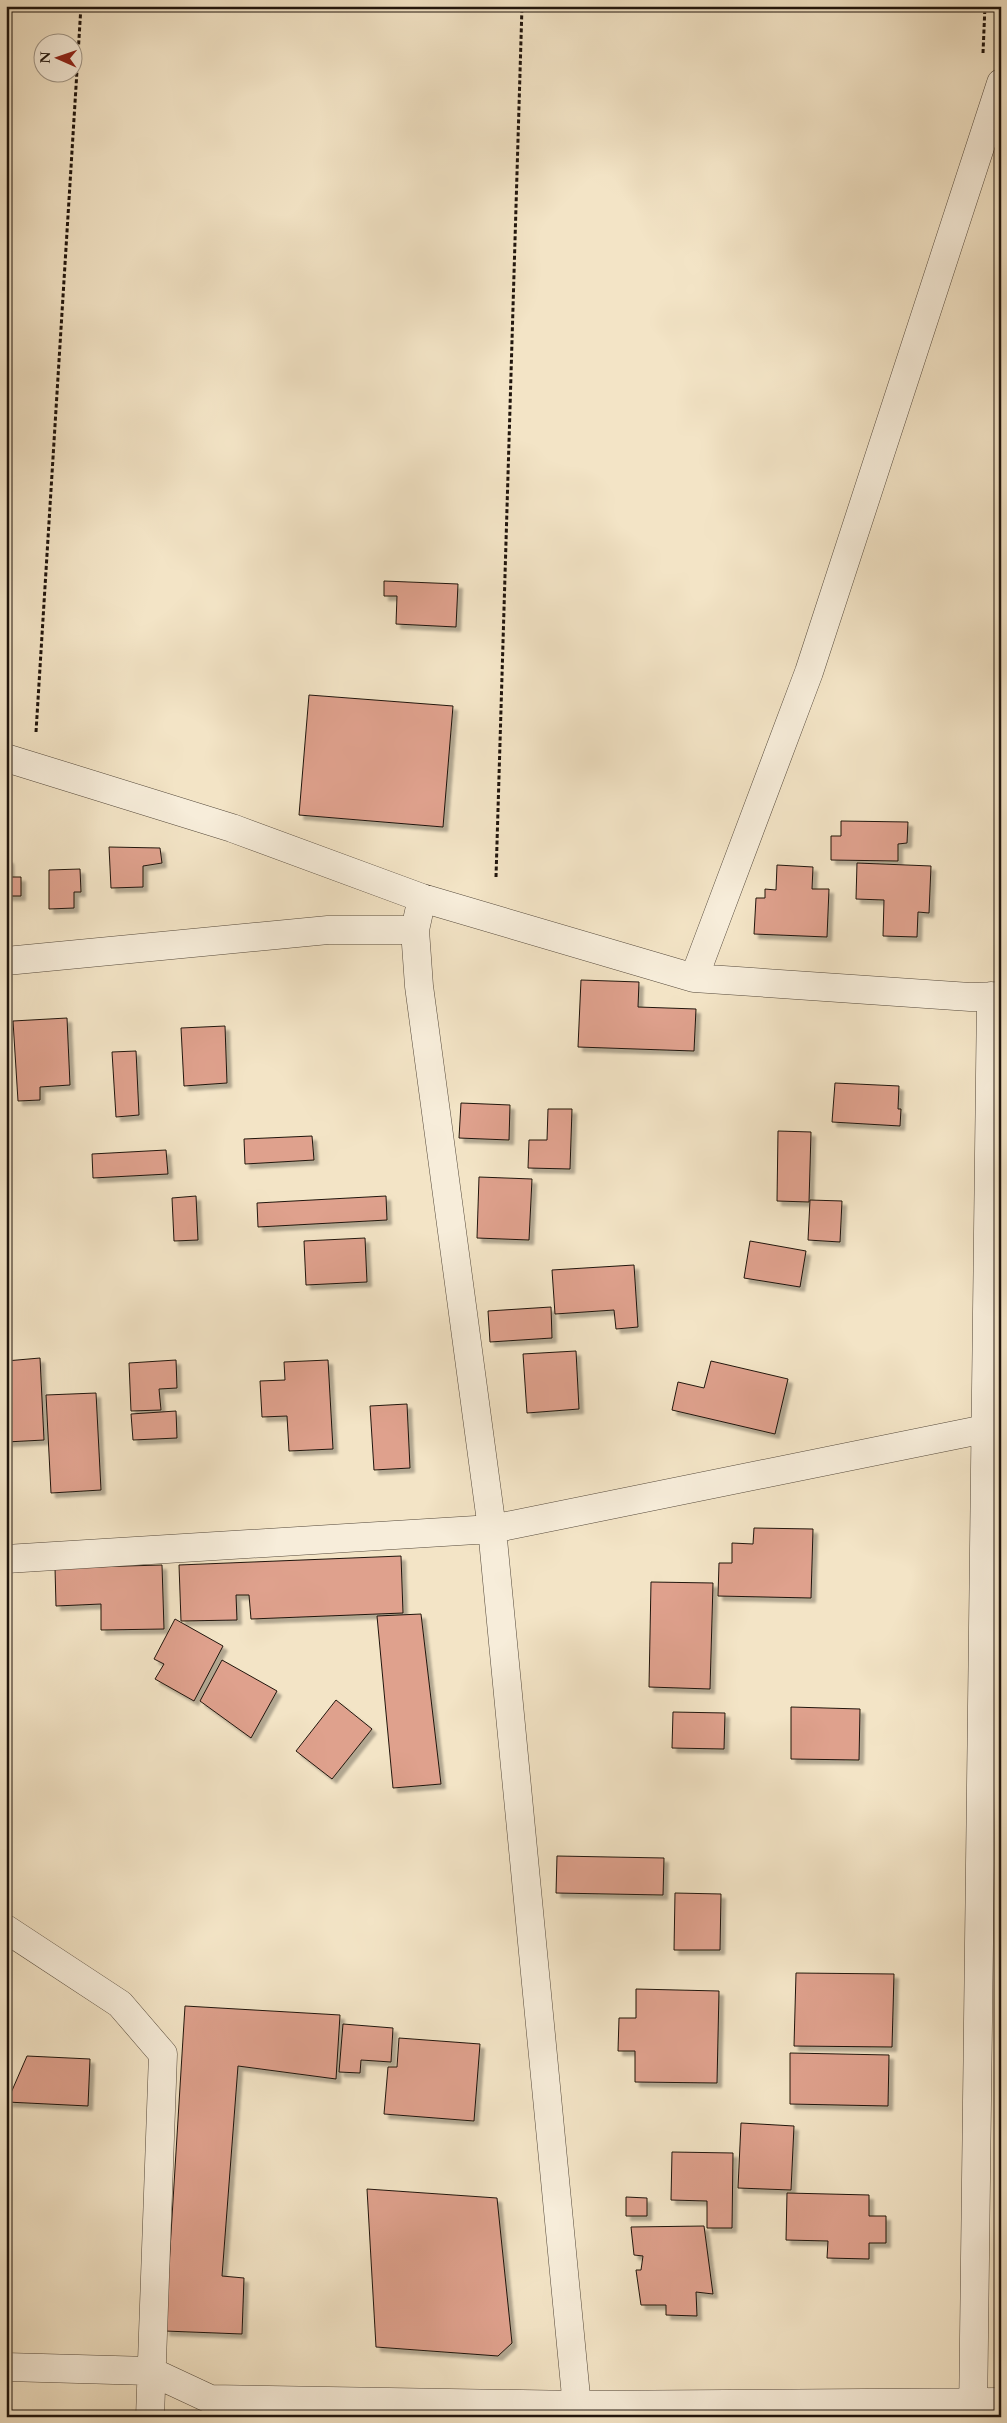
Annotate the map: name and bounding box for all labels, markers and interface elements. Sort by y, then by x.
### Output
north arrow [32,32,82,82]
text: N [36,51,55,64]

